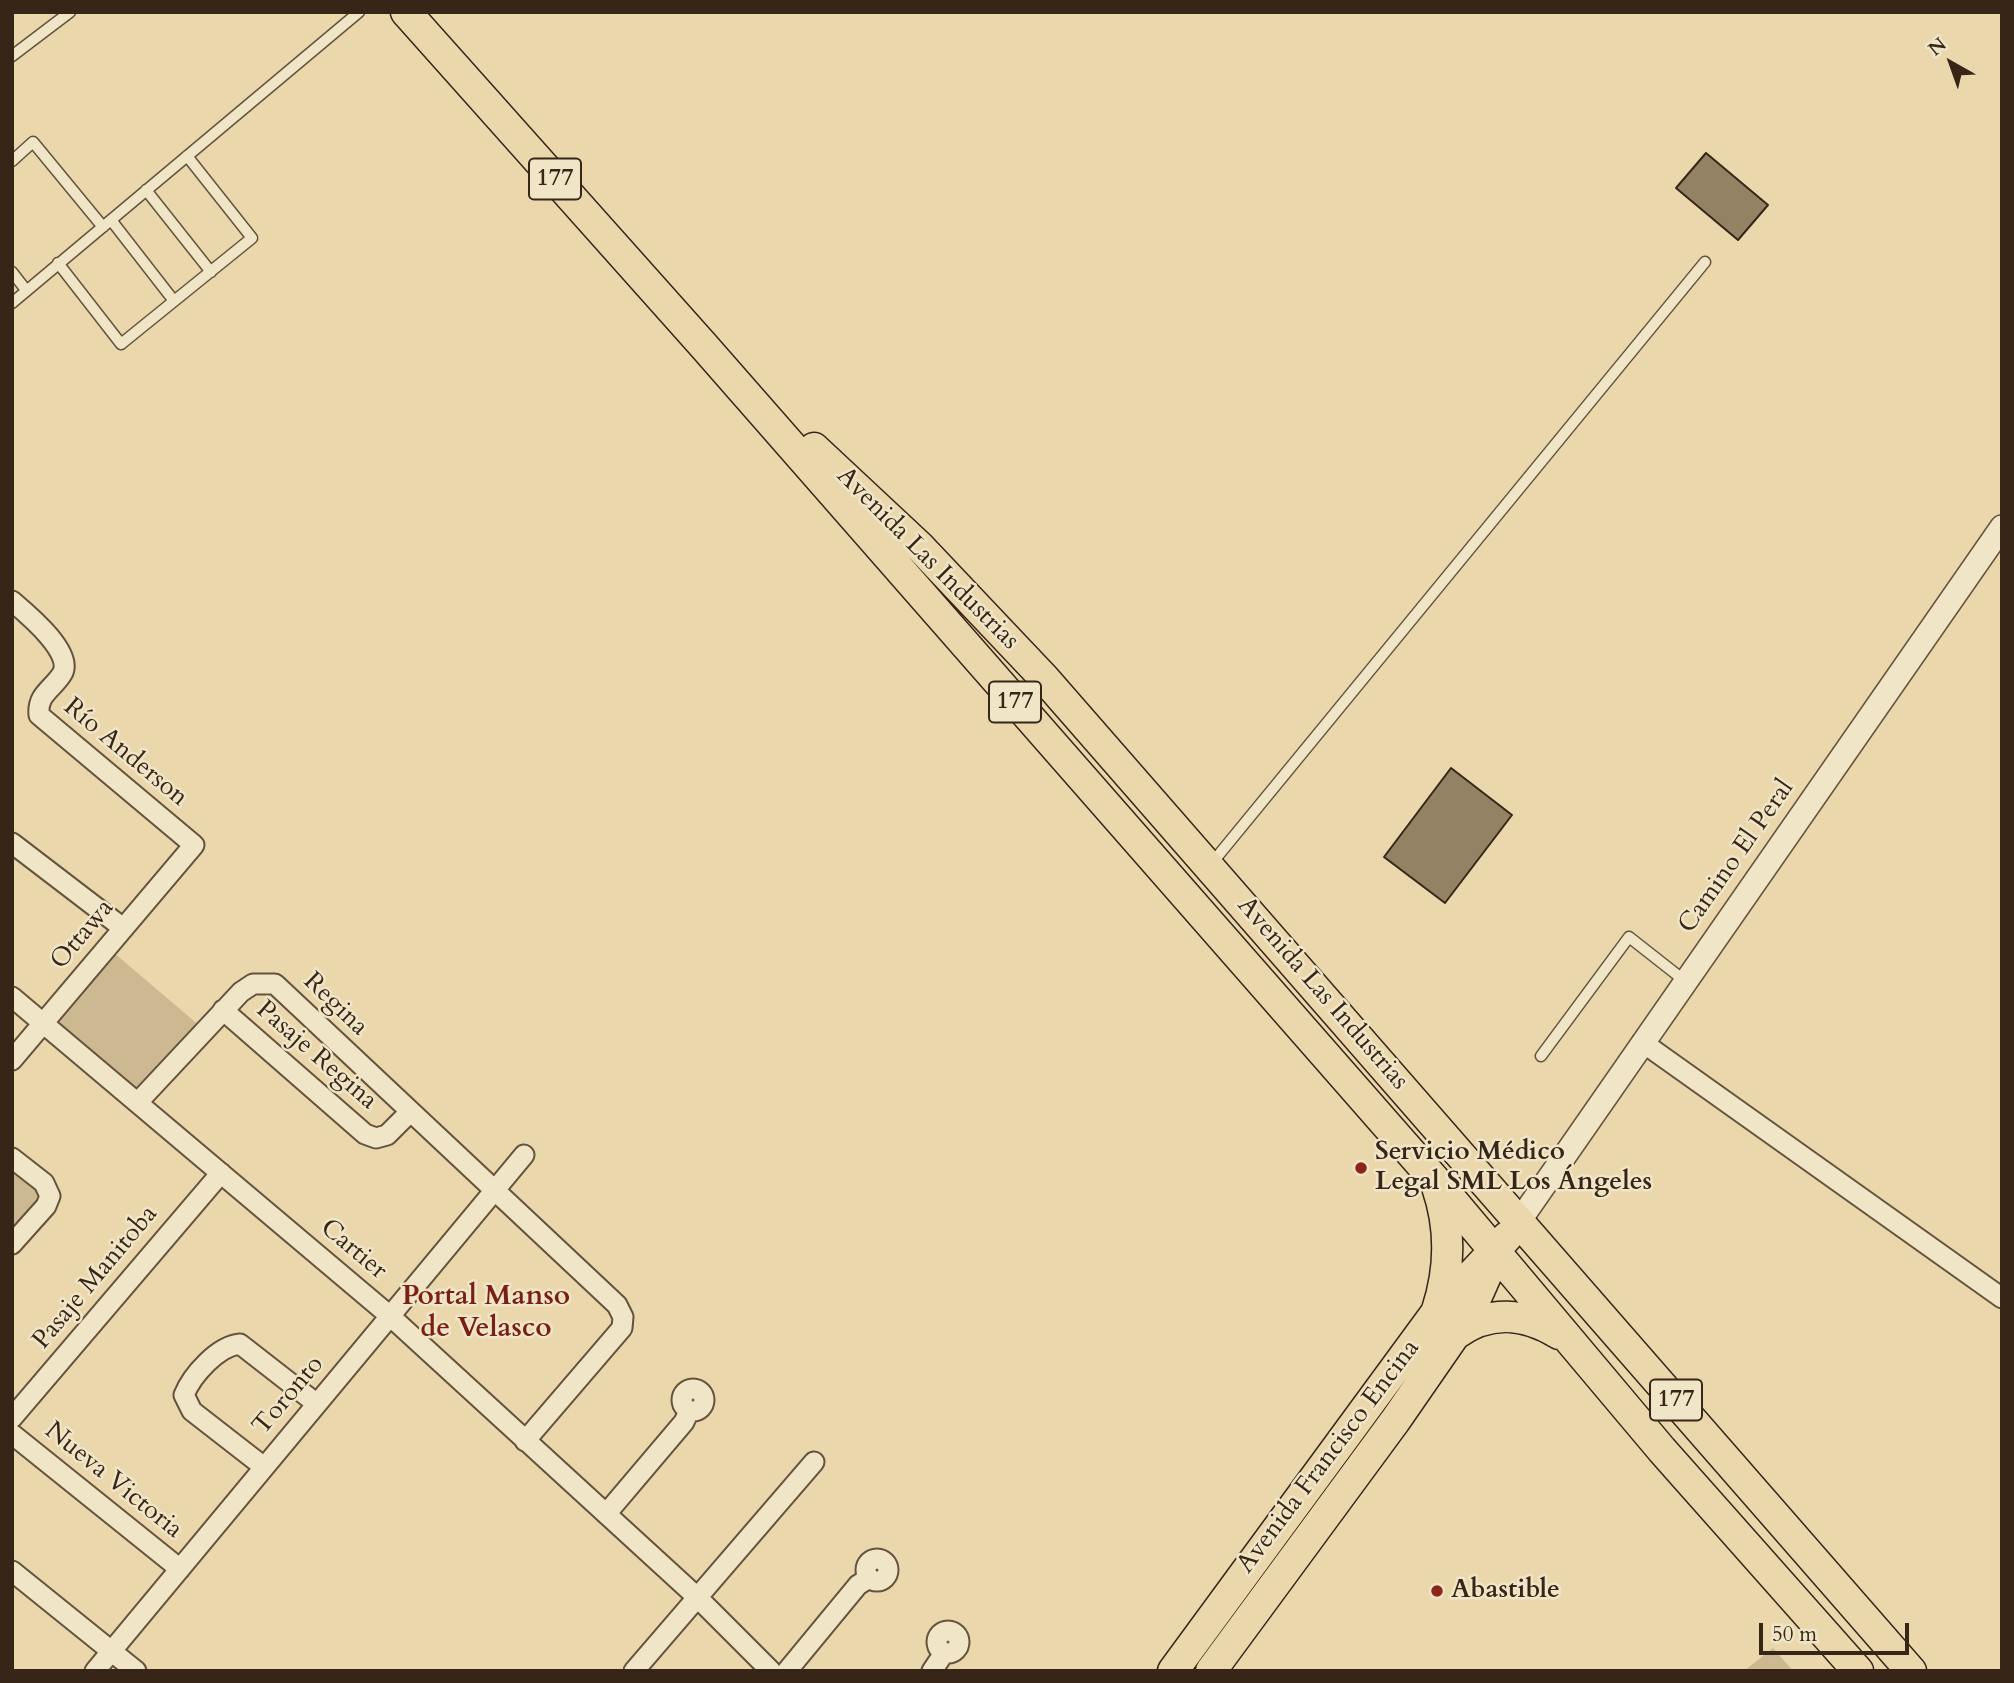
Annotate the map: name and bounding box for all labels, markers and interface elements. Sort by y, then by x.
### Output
north arrow [1916,28,1986,98]
text: N [1923,32,1952,62]
road number: 177 [529,159,581,200]
street label: Avenida Las Industrias [829,461,1025,657]
road number: 177 [989,682,1041,722]
street label: Río Anderson [57,692,193,814]
street label: Camino El Peral [1672,774,1802,940]
street label: Avenida Las Industrias [1230,891,1414,1097]
street label: Ottawa [45,893,121,977]
street label: Regina [296,967,374,1043]
street label: Pasaje Regina [249,995,383,1117]
place label: Servicio Médico Legal SML Los Ángeles [1375,1137,1652,1198]
marker: Servicio Médico Legal SML Los Ángeles [1353,1160,1369,1176]
street label: Pasaje Manitoba [27,1200,165,1356]
street label: Cartier [313,1213,393,1287]
district label: Portal Manso de Velasco [402,1281,570,1347]
street label: Avenida Francisco Encina [1231,1334,1427,1580]
street label: Toronto [247,1350,331,1442]
road number: 177 [1650,1380,1702,1420]
street label: Nueva Victoria [38,1416,188,1546]
place label: Abastible [1451,1575,1560,1607]
marker: Abastible [1429,1583,1445,1599]
scale bar [1762,1610,1912,1654]
text: 50 m [1772,1620,1817,1649]

